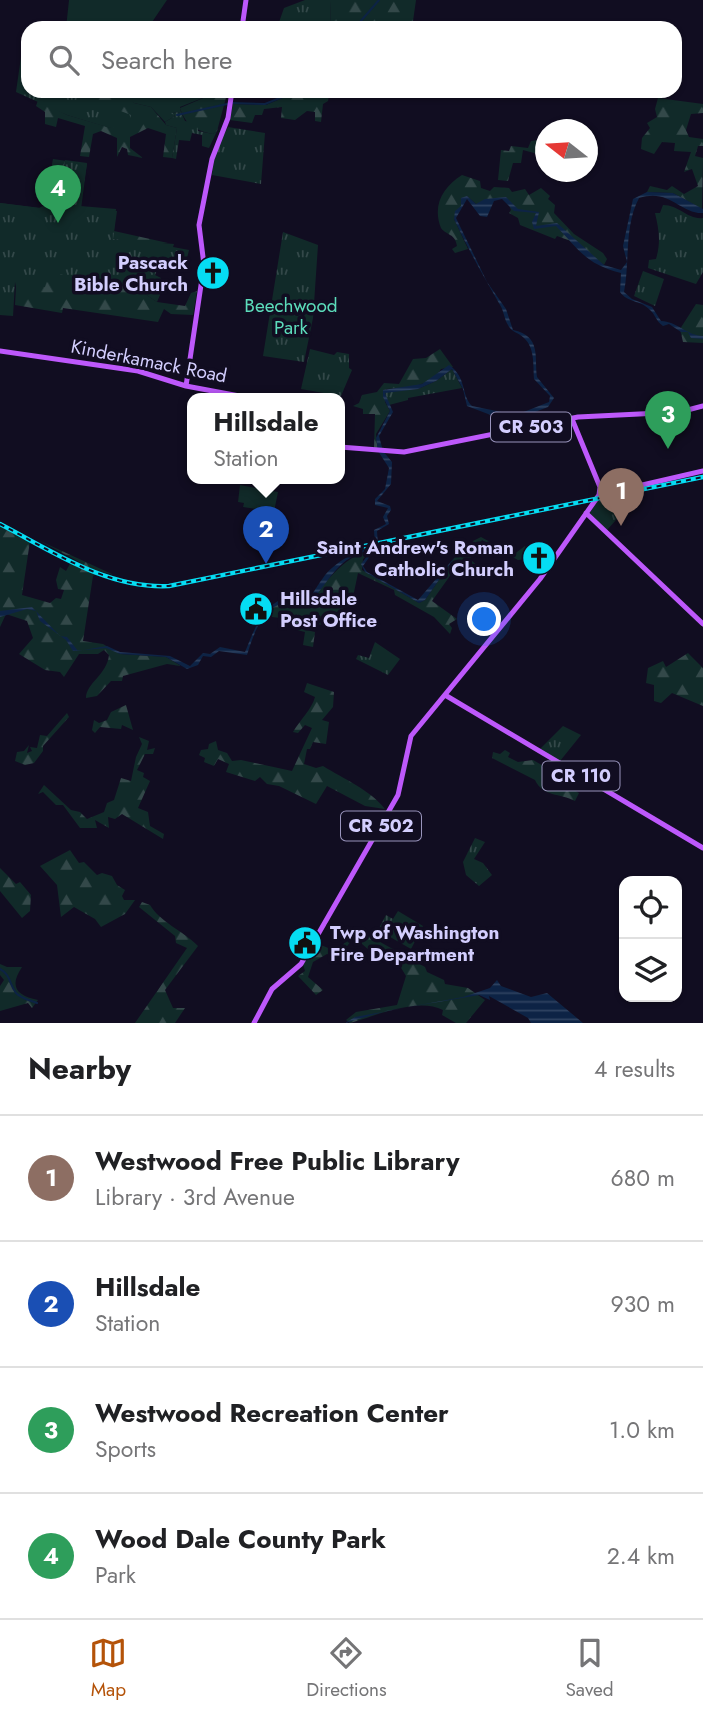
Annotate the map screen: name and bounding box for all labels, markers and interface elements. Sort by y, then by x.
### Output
search box [21,21,682,98]
icon: search [45,41,83,79]
text: Search here [101,41,233,79]
north arrow [535,119,598,182]
pin: 4 [35,165,81,223]
place label: Pascack Bible Church [74,249,188,298]
church icon: Pascack Bible Church [194,254,232,292]
park label: Beechwood Park [244,292,338,341]
street label: Kinderkamack Road [69,333,229,389]
pin: 3 [645,391,691,449]
popup [187,393,345,484]
text: Hillsdale [213,403,319,441]
road number: CR 503 [491,412,571,442]
text: Station [213,441,279,475]
pin: 1 [598,468,644,526]
pin: 2 [243,506,289,564]
place label: Saint Andrew's Roman Catholic Church [316,534,514,583]
church icon: Saint Andrew's Roman Catholic Church [520,539,558,577]
place label: Hillsdale Post Office [280,585,377,634]
public building icon: Hillsdale Post Office [237,590,275,628]
your location [467,602,501,636]
road number: CR 110 [542,762,620,790]
road number: CR 502 [341,812,421,840]
map controls [619,876,682,1002]
button: locate [619,876,682,939]
place label: Twp of Washington Fire Department [330,919,499,968]
public building icon: Twp of Washington Fire Department [286,924,324,962]
button: layers [619,939,682,1002]
text: Nearby [28,1047,131,1090]
text: 4 results [594,1052,675,1086]
text: Westwood Free Public Library [95,1142,459,1180]
text: 1 [45,1161,57,1195]
text: 680 m [611,1161,675,1195]
text: Library · 3rd Avenue [95,1180,295,1214]
text: Hillsdale [95,1268,200,1306]
text: 2 [43,1287,59,1321]
text: 930 m [611,1287,675,1321]
text: Station [95,1306,160,1340]
text: Westwood Recreation Center [95,1394,449,1432]
text: 3 [44,1413,58,1447]
text: 1.0 km [609,1413,675,1447]
text: Sports [95,1432,156,1466]
text: Wood Dale County Park [95,1520,386,1558]
text: 4 [43,1539,59,1573]
text: 2.4 km [607,1539,675,1573]
text: Park [95,1558,136,1592]
tab: Map [89,1634,127,1703]
tab: Directions [306,1634,387,1703]
tab: Saved [565,1634,614,1703]

